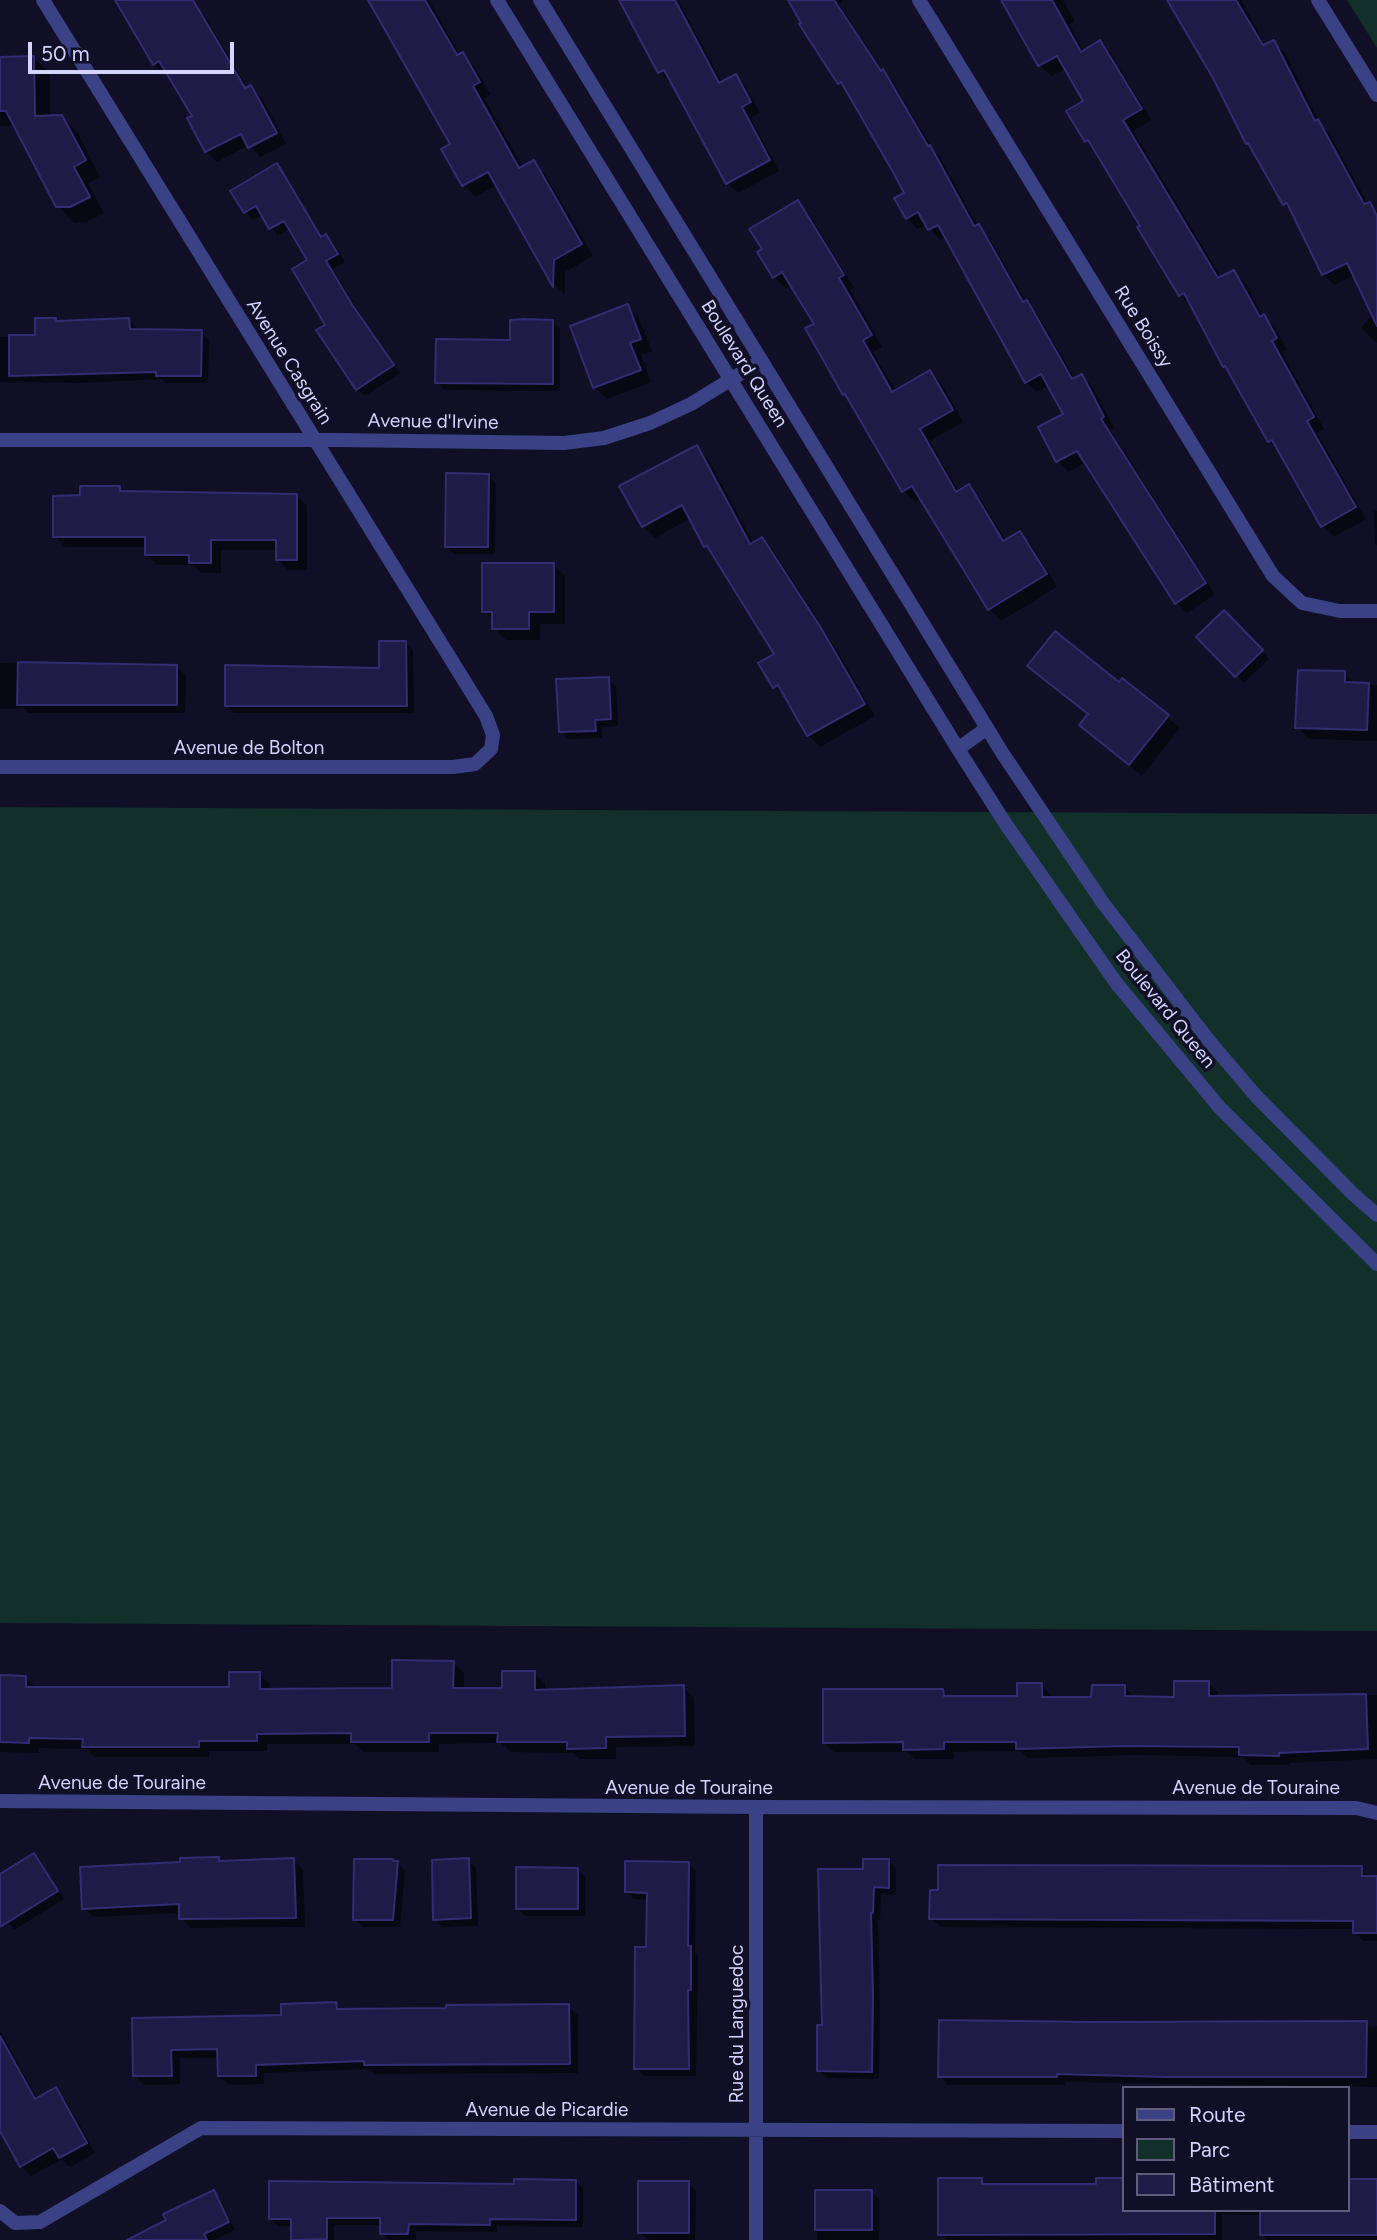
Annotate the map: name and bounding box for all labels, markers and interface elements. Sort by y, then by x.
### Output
scale bar [32,28,238,72]
text: 50 m [41,41,90,66]
street label: Rue Boissy [1109,282,1177,372]
street label: Avenue Casgrain [241,295,337,429]
street label: Boulevard Queen [696,296,792,432]
street label: Avenue d'Irvine [367,409,499,435]
street label: Avenue de Bolton [174,737,324,759]
street label: Boulevard Queen [1110,945,1220,1073]
street label: Avenue de Touraine [38,1772,206,1794]
street label: Avenue de Touraine [605,1777,773,1799]
street label: Avenue de Touraine [1172,1777,1340,1799]
street label: Rue du Languedoc [726,1945,748,2103]
legend [1122,2086,1349,2212]
street label: Avenue de Picardie [466,2099,628,2121]
text: Route [1189,2102,1245,2127]
text: Parc [1189,2137,1230,2162]
text: Bâtiment [1189,2172,1274,2197]

